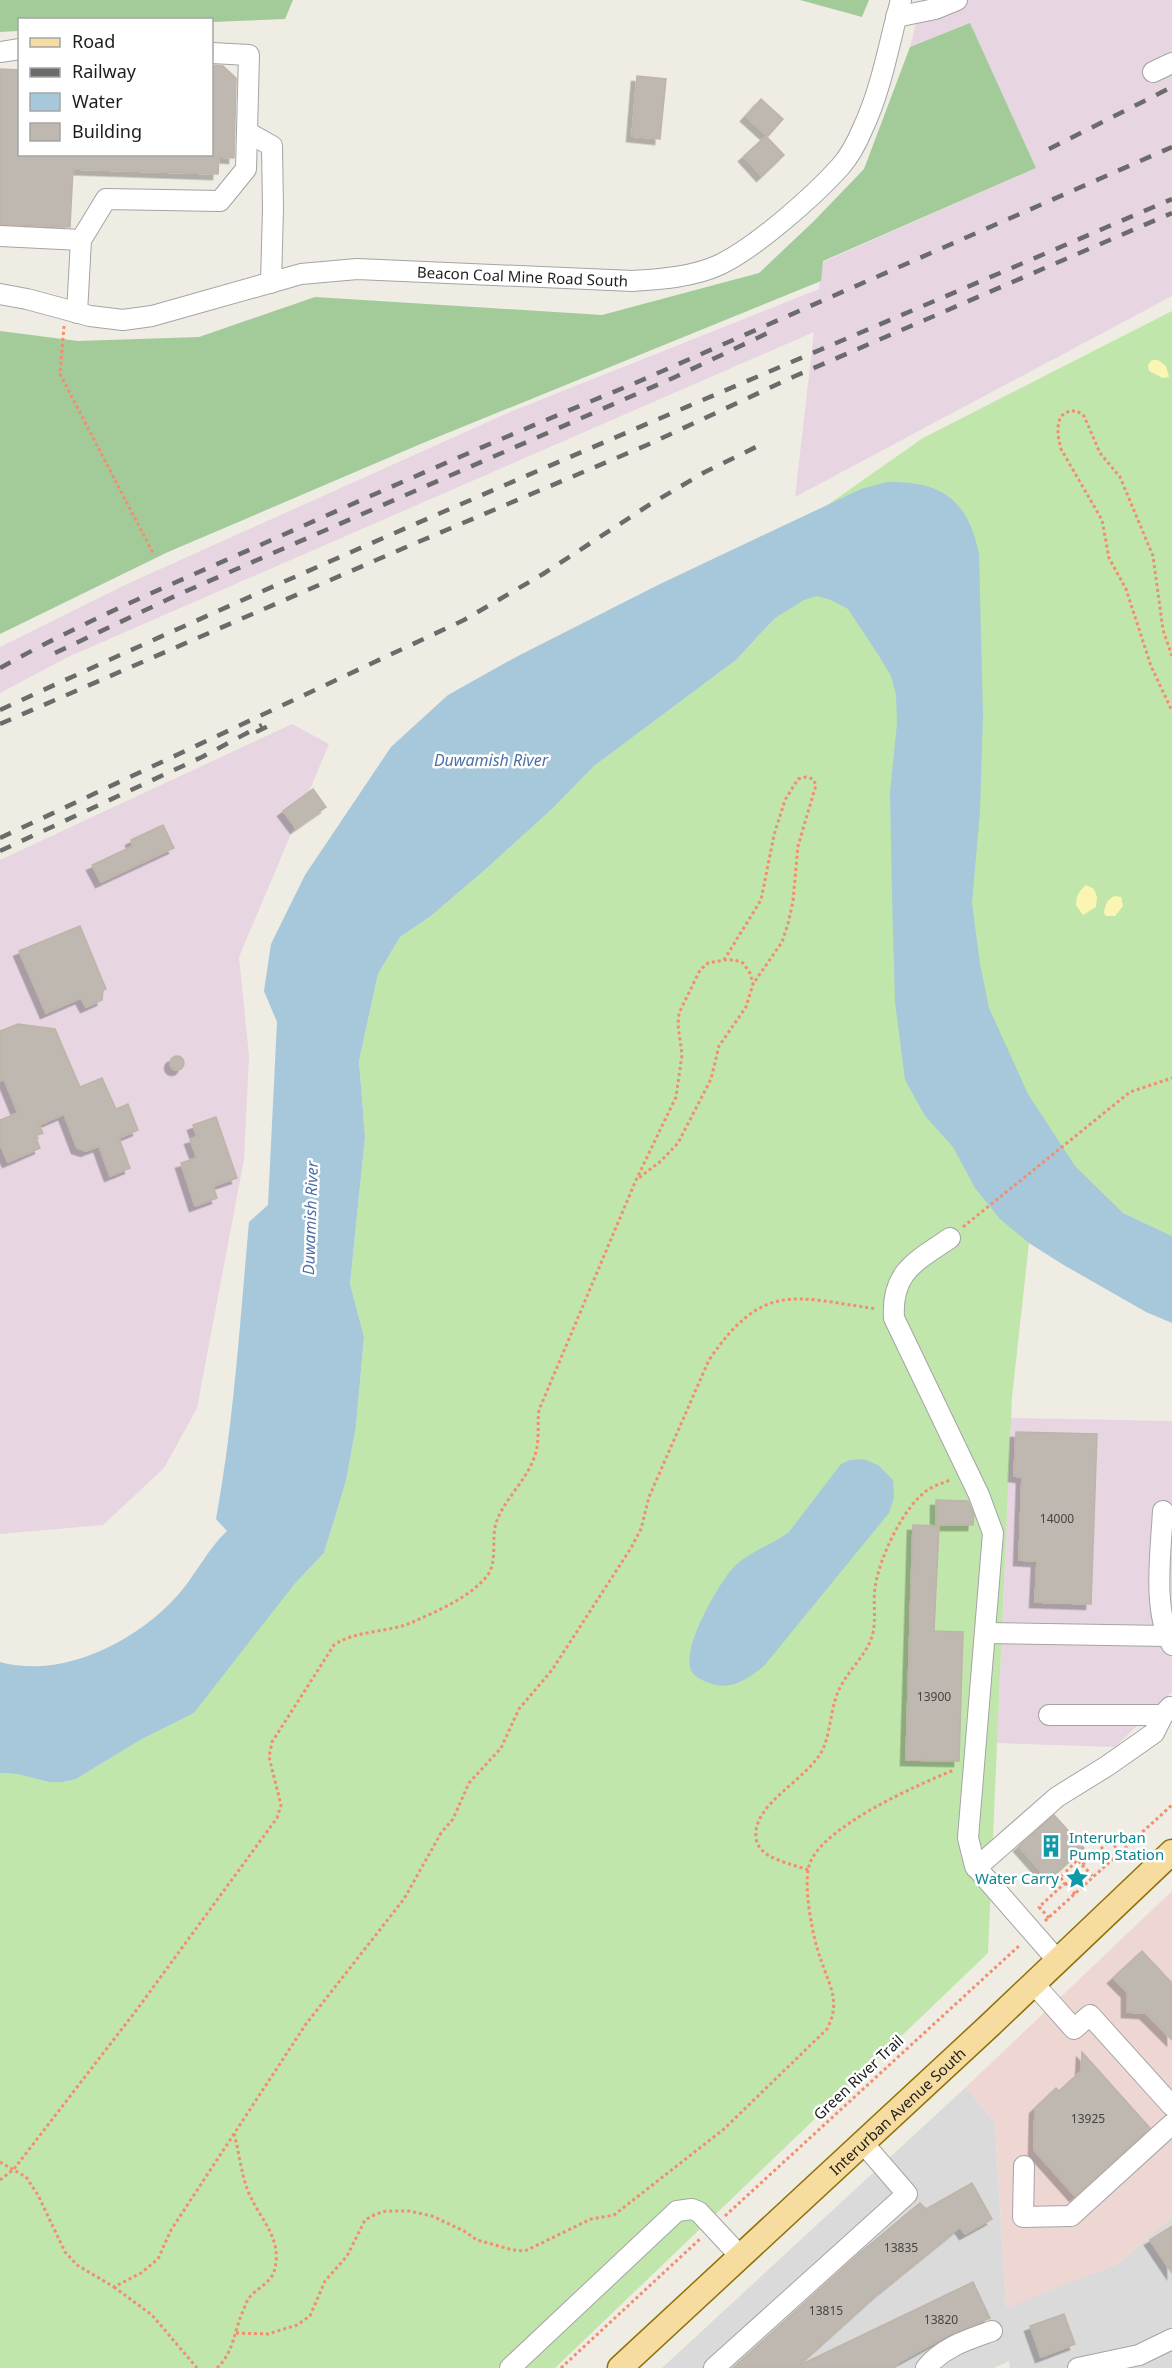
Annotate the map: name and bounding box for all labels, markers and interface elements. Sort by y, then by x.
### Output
legend [18,18,213,156]
text: Road [72,29,115,53]
text: Railway [72,59,137,83]
text: Water [72,89,123,113]
text: Building [72,119,142,143]
street label: Beacon Coal Mine Road South [417,262,629,291]
water label: Duwamish River [434,749,549,771]
water label: Duwamish River [297,1160,323,1275]
house number: 14000 [1040,1510,1074,1527]
house number: 13900 [917,1688,951,1705]
place label: Interurban Pump Station [1069,1827,1164,1864]
building icon: Interurban Pump Station [1038,1833,1064,1859]
place icon: Water Carry [1064,1865,1090,1891]
place label: Water Carry [975,1868,1059,1888]
street label: Green River Trail [809,2030,907,2124]
street label: Interurban Avenue South [825,2043,970,2179]
house number: 13925 [1071,2110,1105,2127]
house number: 13835 [884,2239,918,2256]
house number: 13815 [809,2302,843,2319]
house number: 13820 [924,2311,958,2328]

